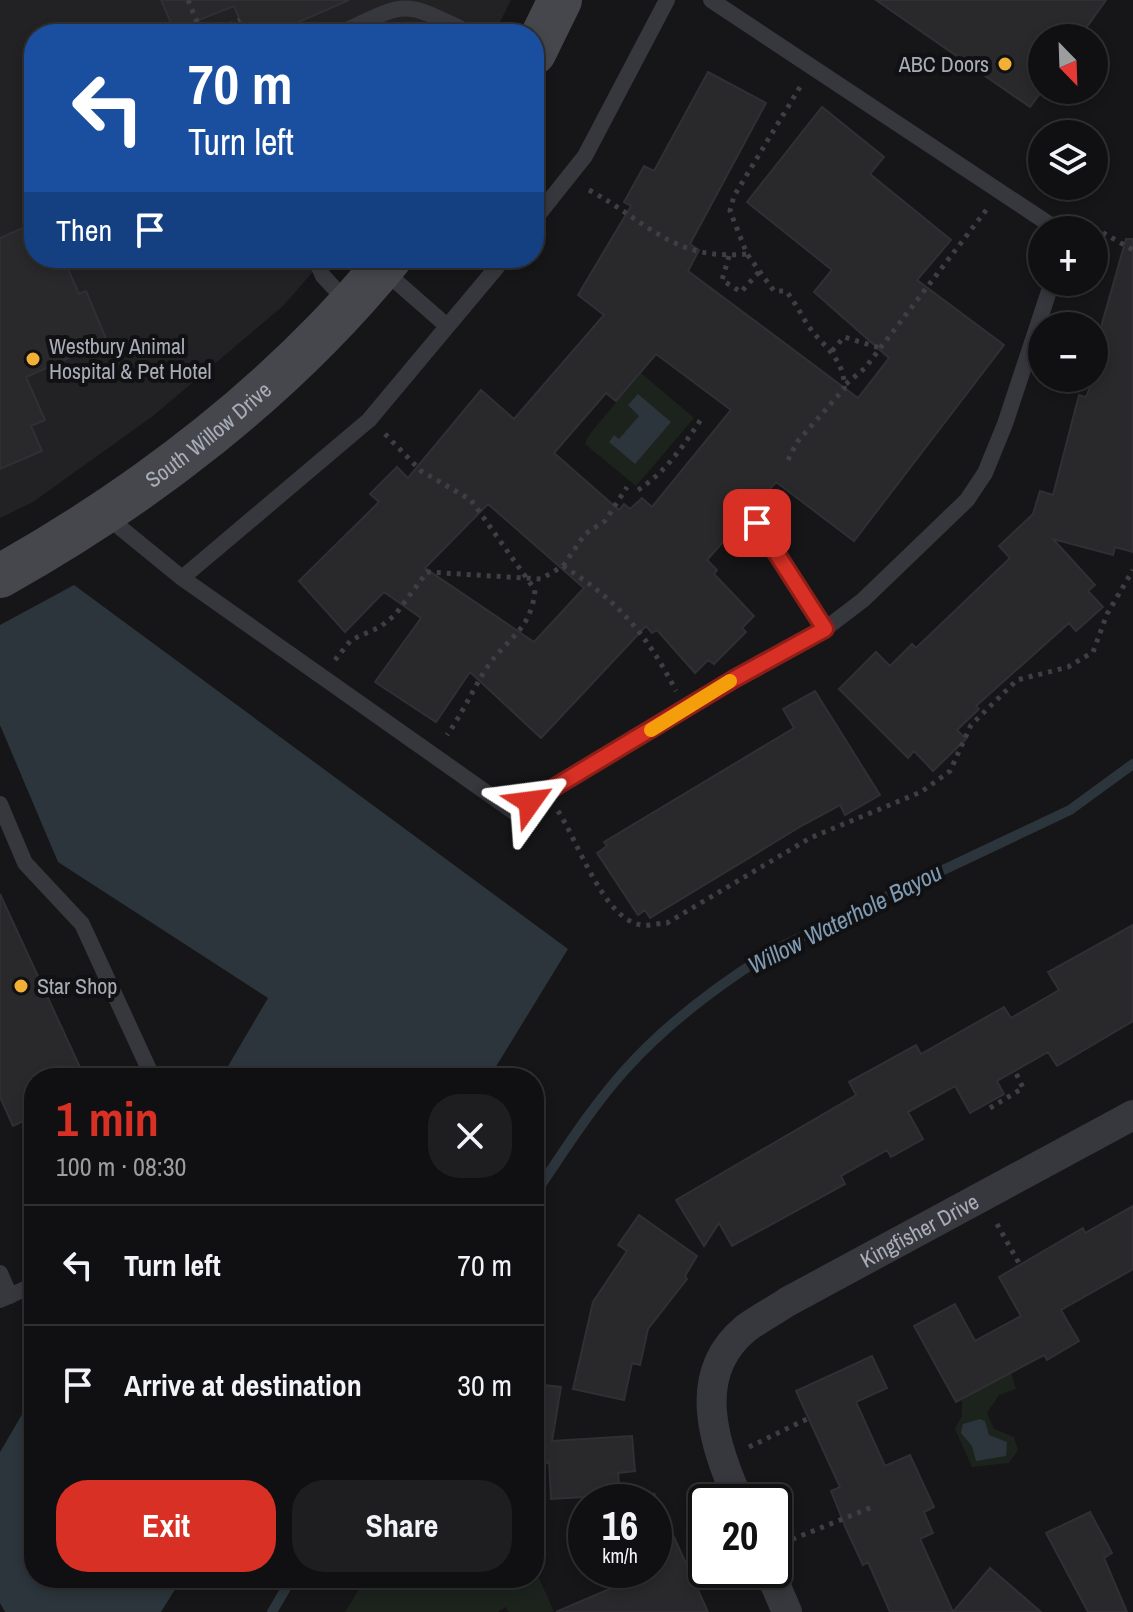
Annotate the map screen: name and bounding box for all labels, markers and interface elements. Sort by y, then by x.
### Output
north arrow [1028,24,1108,104]
map controls [1028,24,1108,392]
text: 70 m [188,46,293,121]
place label: ABC Doors [898,49,989,79]
marker: ABC Doors [996,55,1014,73]
icon: left [56,56,160,160]
text: Turn left [188,118,294,166]
button: layers [1028,120,1108,200]
icon: arrive [128,208,172,252]
text: Then [56,210,112,250]
button: + [1028,216,1108,296]
button: − [1028,312,1108,392]
place label: Westbury Animal Hospital & Pet Hotel [49,331,211,386]
marker: Westbury Animal Hospital & Pet Hotel [24,350,42,368]
street label: South Willow Drive [139,375,278,494]
pin [723,489,791,557]
icon: arrive [735,501,779,545]
position arrow [488,760,572,844]
water label: Willow Waterhole Bayou [742,855,947,981]
place label: Star Shop [37,971,117,1001]
marker: Star Shop [12,977,30,995]
text: 1 min [56,1086,159,1151]
button: close [428,1094,512,1178]
text: 100 m · 08:30 [56,1149,186,1184]
street label: Kingfisher Drive [855,1186,984,1275]
icon: left [56,1243,100,1287]
text: Turn left [124,1245,221,1285]
text: 70 m [457,1245,512,1285]
icon: arrive [56,1363,100,1407]
text: Arrive at destination [124,1365,362,1405]
text: 30 m [457,1365,512,1405]
button: Exit [56,1480,276,1572]
button: Share [292,1480,512,1572]
speed limit sign: 20 [688,1484,792,1588]
text: 16 [602,1499,638,1552]
text: km/h [602,1542,638,1569]

